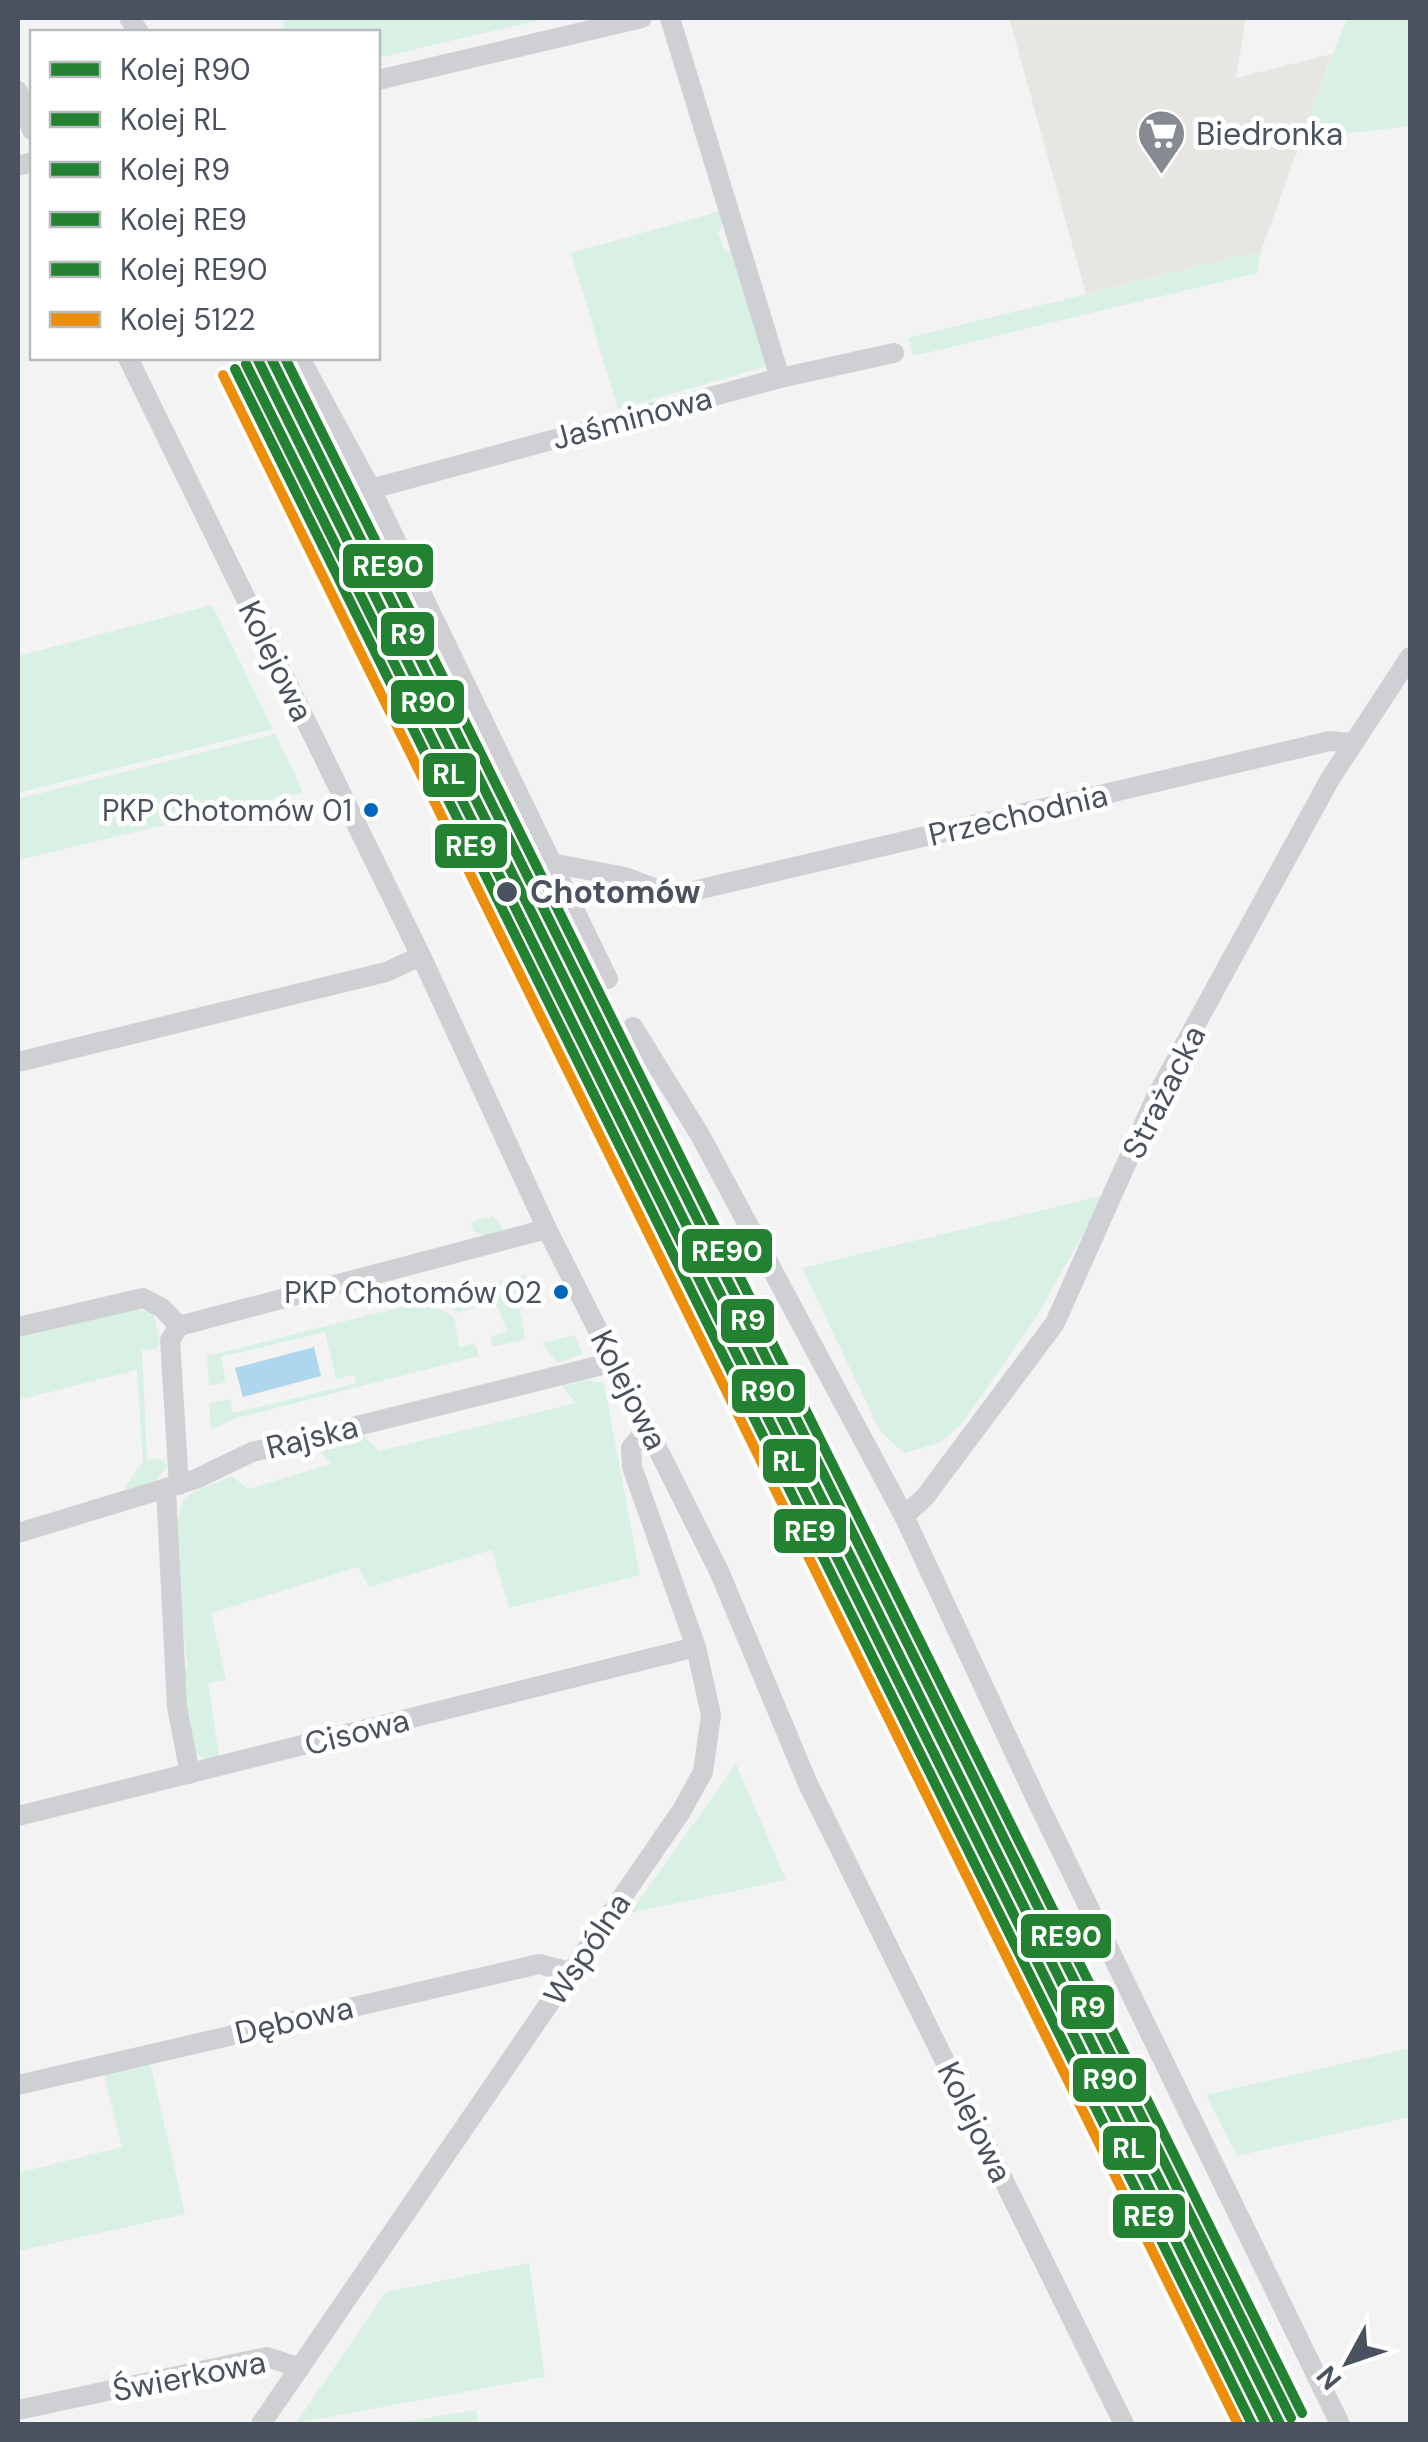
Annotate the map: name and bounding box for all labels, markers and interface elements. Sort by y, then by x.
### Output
legend [30,30,380,360]
text: Kolej R90 [120,50,251,89]
text: Kolej RL [120,100,227,139]
supermarket icon: Biedronka [1135,108,1187,176]
place label: Biedronka [1196,113,1343,155]
text: Kolej R9 [120,150,230,189]
text: Kolej RE9 [120,200,247,239]
text: Kolej RE90 [120,250,267,289]
text: Kolej 5122 [120,300,256,339]
street label: Jaśminowa [548,377,716,459]
line badge: RE90 [341,542,435,590]
text: RE90 [352,548,424,585]
street label: Kolejowa [229,594,323,728]
line badge: R9 [379,610,436,658]
text: R9 [390,616,426,653]
line badge: R90 [389,678,466,726]
text: R90 [400,684,456,721]
line badge: RL [421,751,478,799]
text: RL [432,756,466,793]
street label: Przechodnia [924,774,1112,856]
place label: PKP Chotomów 01 [102,791,352,830]
marker: PKP Chotomów 01 [361,800,381,820]
line badge: RE9 [433,822,509,870]
text: RE9 [445,828,497,865]
place label: Chotomów [530,871,701,913]
marker: Chotomów [494,879,520,905]
street label: Strażacka [1113,1018,1215,1166]
line badge: RE90 [680,1227,774,1275]
text: RE90 [691,1233,763,1270]
place label: PKP Chotomów 02 [284,1273,542,1312]
marker: PKP Chotomów 02 [551,1282,571,1302]
line badge: R9 [719,1297,776,1345]
text: R9 [730,1302,766,1339]
street label: Kolejowa [581,1323,677,1457]
line badge: R90 [730,1367,807,1415]
text: R90 [740,1373,796,1410]
street label: Rajska [262,1405,362,1469]
line badge: RL [761,1437,818,1485]
text: RL [772,1443,806,1480]
line badge: RE9 [772,1507,848,1555]
text: RE9 [784,1513,836,1550]
street label: Cisowa [300,1699,414,1765]
street label: Wspólna [534,1884,640,2014]
line badge: RE90 [1019,1912,1113,1960]
text: RE90 [1030,1918,1102,1955]
line badge: R9 [1059,1983,1116,2031]
street label: Dębowa [231,1986,357,2054]
text: R9 [1070,1989,1106,2026]
street label: Kolejowa [928,2055,1022,2189]
line badge: R90 [1071,2056,1148,2104]
text: R90 [1082,2061,1138,2098]
line badge: RL [1101,2124,1158,2172]
text: RL [1112,2130,1146,2167]
line badge: RE9 [1111,2192,1187,2240]
text: RE9 [1123,2198,1175,2235]
north arrow [1298,2312,1398,2412]
street label: Świerkowa [109,2341,269,2411]
text: N [1308,2358,1350,2397]

